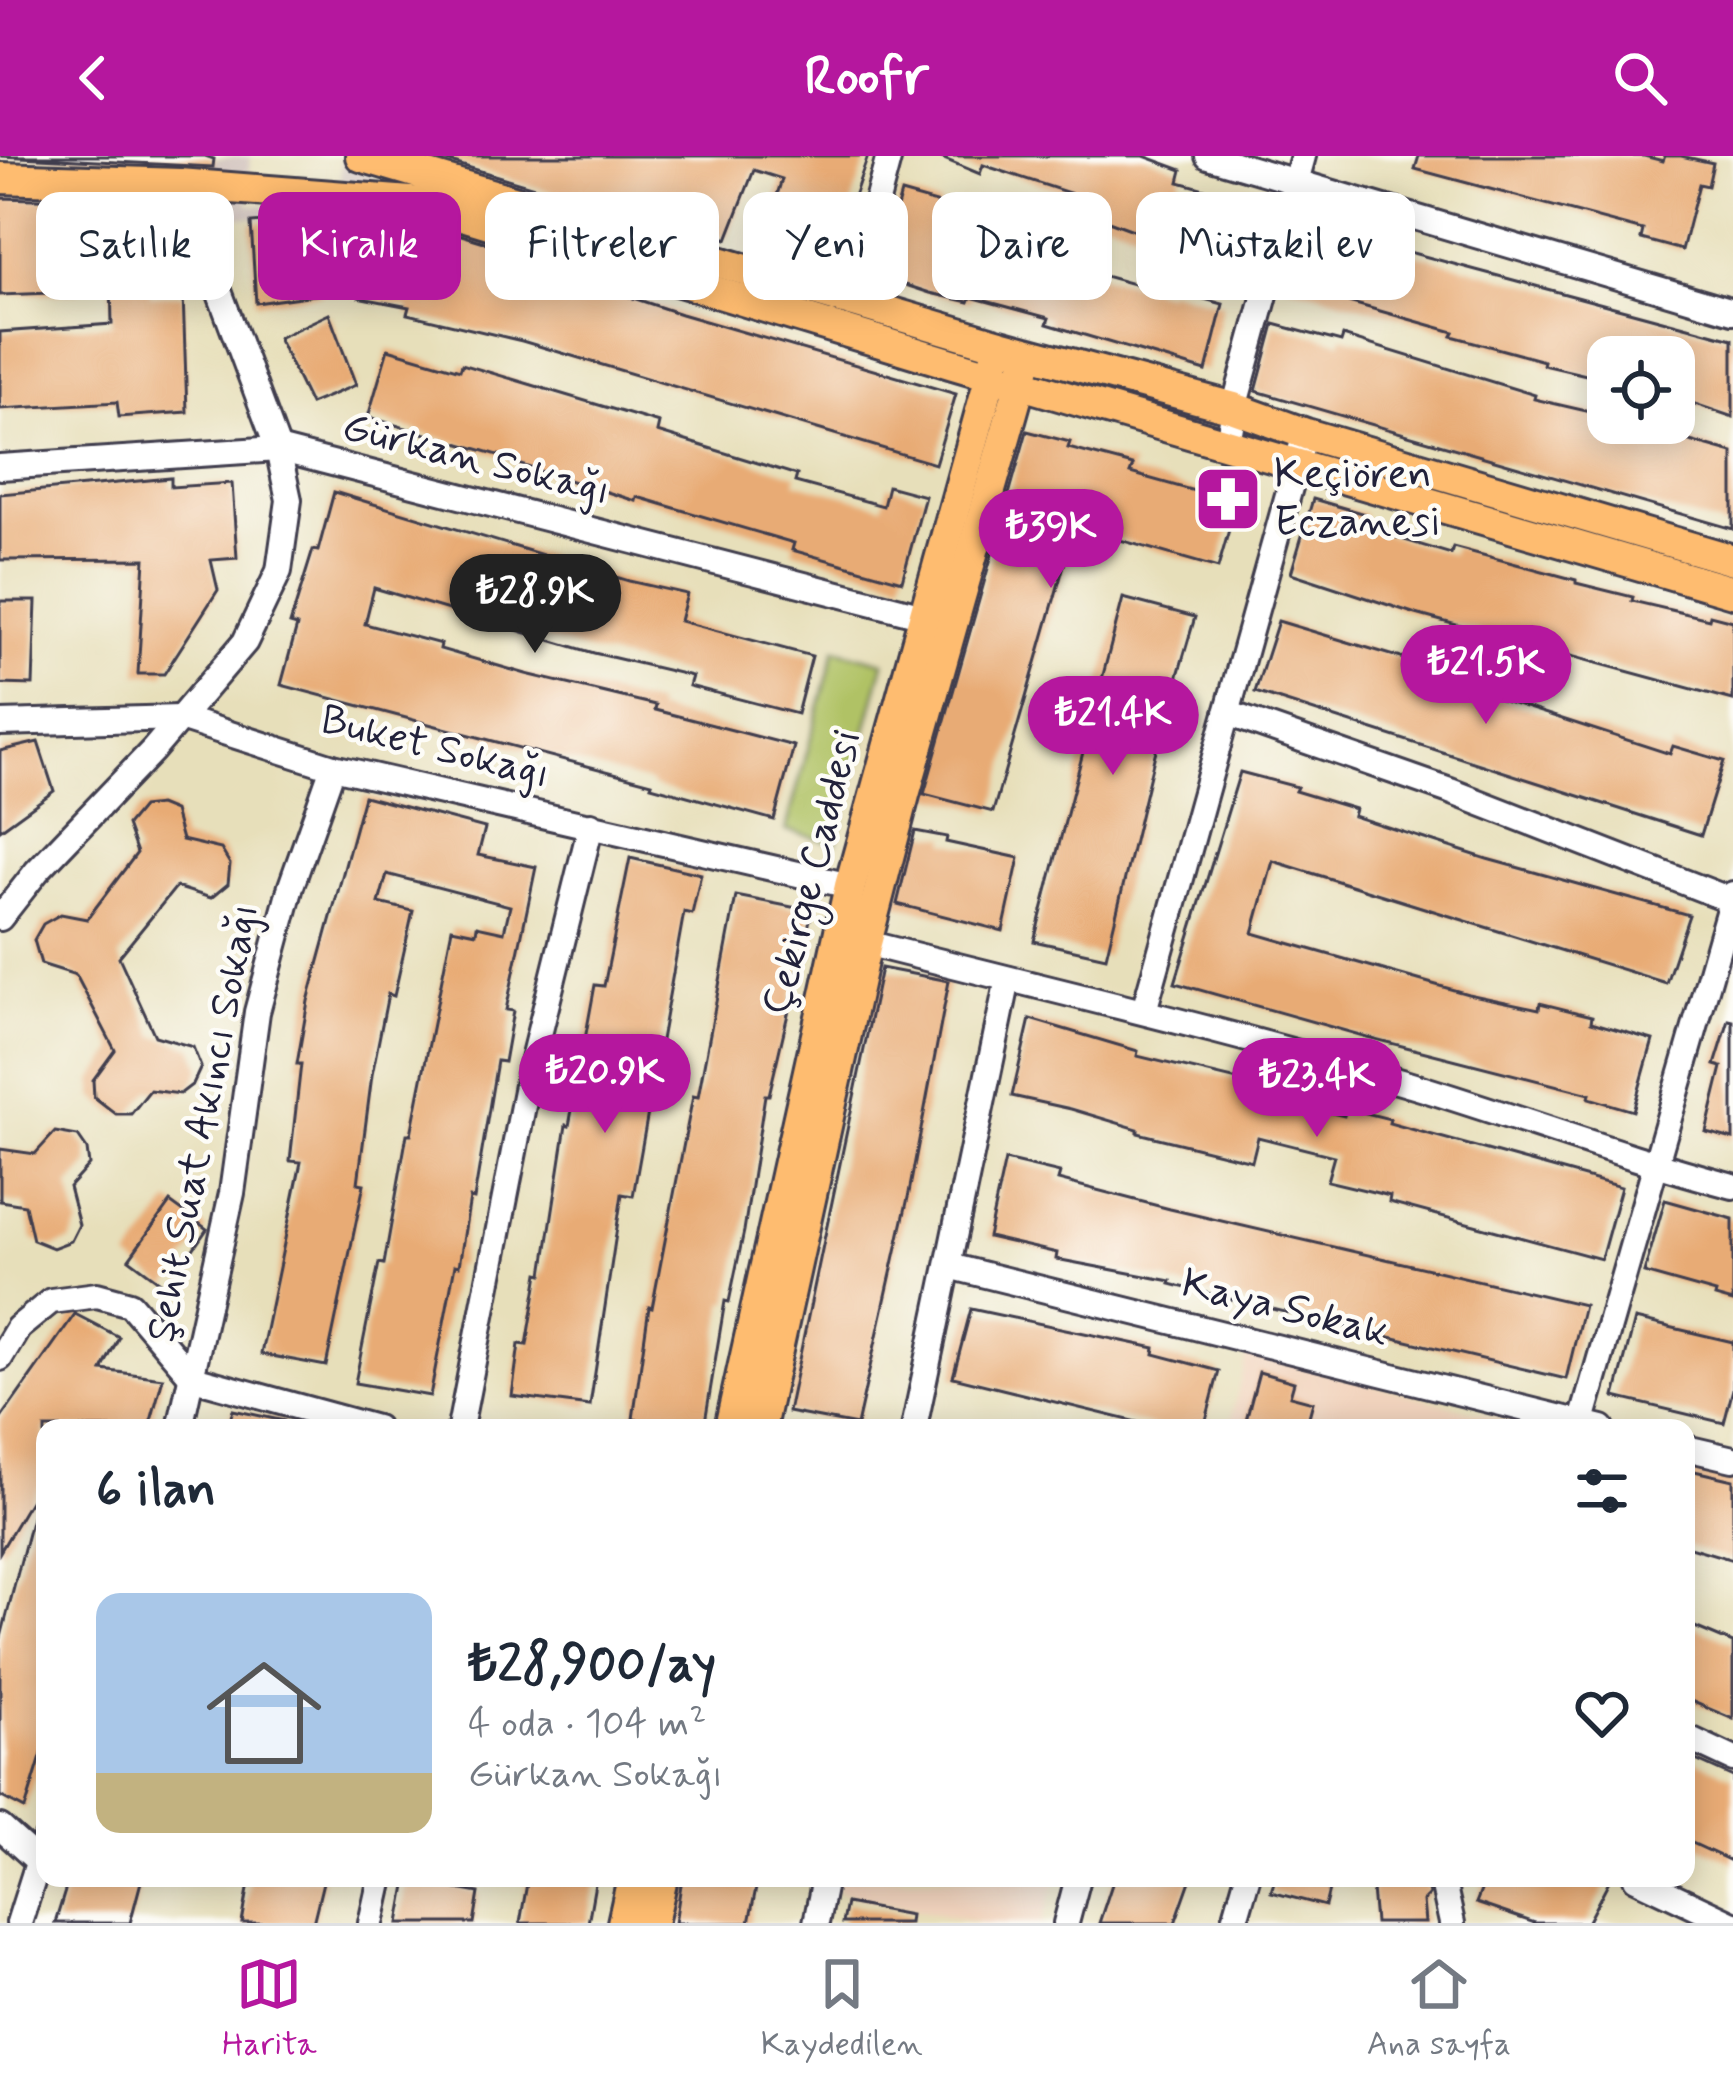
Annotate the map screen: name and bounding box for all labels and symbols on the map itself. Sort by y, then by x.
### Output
street label: Gürkan Sokağı [336,400,616,520]
place label: Keçiören Eczanesi [1274,448,1441,551]
pharmacy icon: Keçiören Eczanesi [1193,464,1263,534]
pin: ₺39K [980,489,1122,591]
pin: ₺28.9K [437,554,633,656]
pin: ₺21.5K [1388,625,1584,727]
pin: ₺21.4K [1015,676,1211,778]
street label: Buket Sokağı [315,693,555,803]
street label: Çekirge Caddesi [751,725,878,1022]
street label: Şehit Suat Akıncı Sokağı [135,899,273,1347]
pin: ₺20.9K [507,1034,703,1136]
pin: ₺23.4K [1219,1038,1415,1140]
street label: Kaya Sokak [1176,1257,1394,1361]

